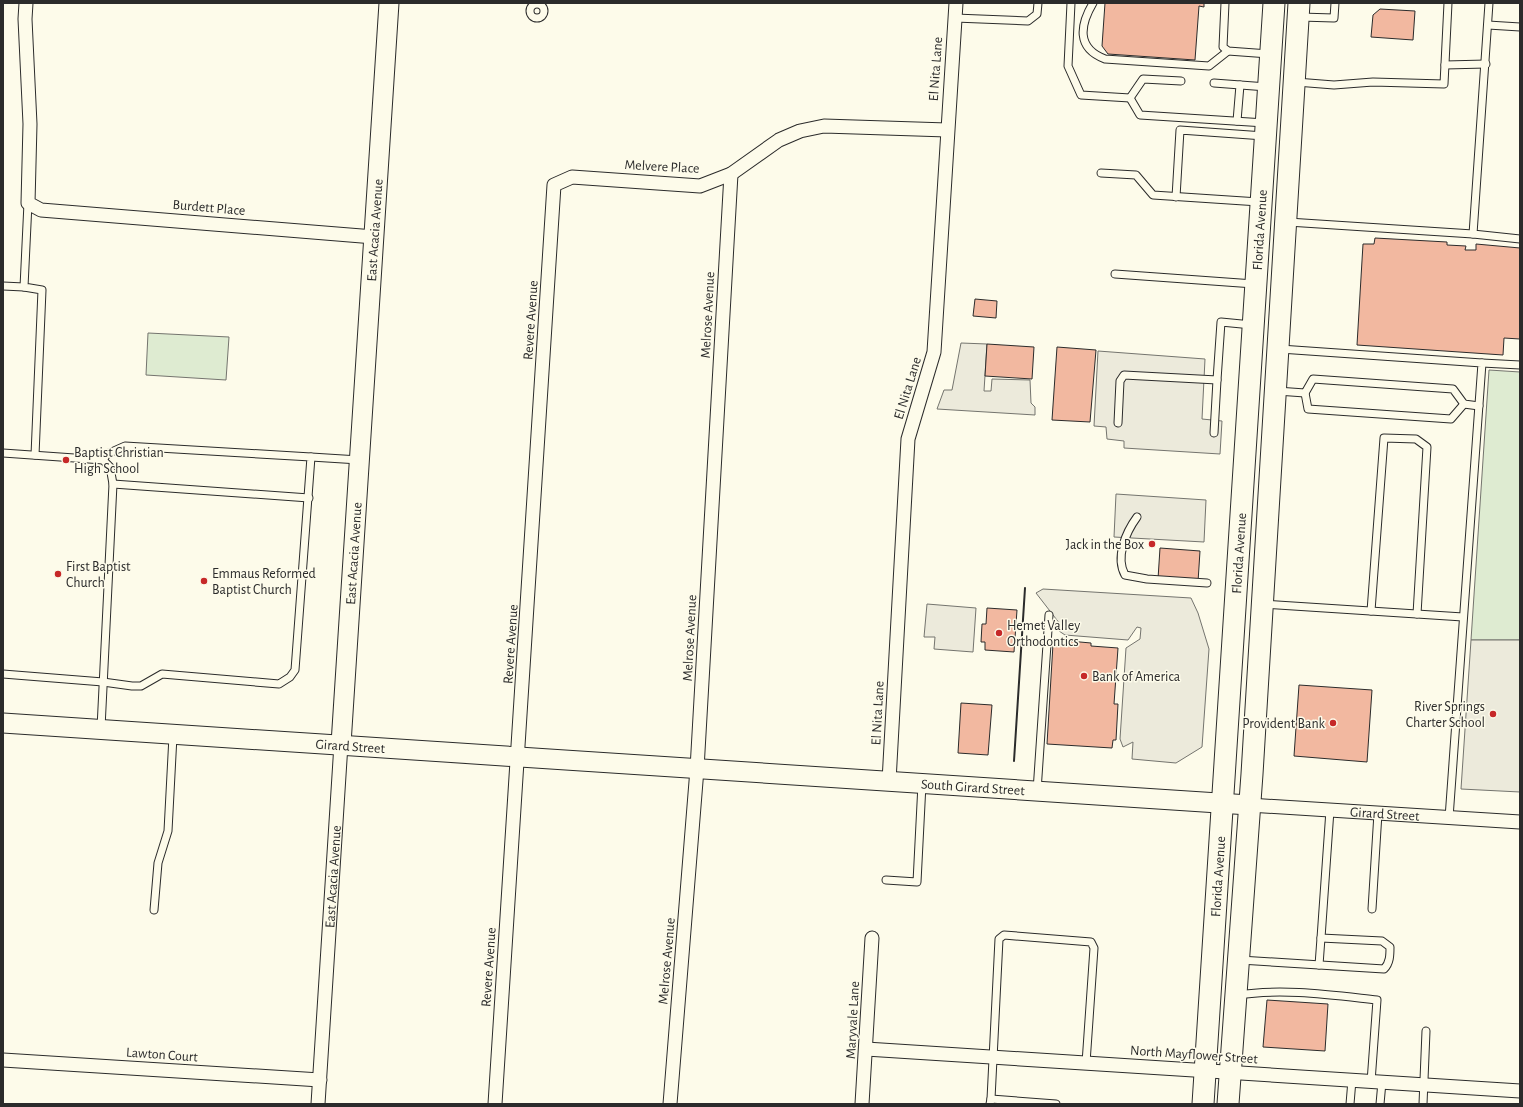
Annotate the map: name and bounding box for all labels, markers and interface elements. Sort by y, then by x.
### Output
street label: El Nita Lane [927,36,945,102]
street label: Melvere Place [624,158,700,176]
street label: East Acacia Avenue [365,178,386,282]
street label: Florida Avenue [1251,189,1270,271]
street label: Burdett Place [172,198,246,218]
street label: Melrose Avenue [699,271,717,359]
street label: Revere Avenue [521,280,541,360]
street label: El Nita Lane [892,355,924,421]
place label: Baptist Christian High School [74,446,164,476]
marker: Baptist Christian High School [61,455,71,465]
street label: East Acacia Avenue [344,502,365,605]
street label: Florida Avenue [1230,512,1249,594]
place label: Jack in the Box [1066,538,1144,552]
marker: Jack in the Box [1147,539,1157,549]
place label: First Baptist Church [66,560,131,590]
place label: Emmaus Reformed Baptist Church [212,567,316,597]
marker: First Baptist Church [53,569,63,579]
marker: Emmaus Reformed Baptist Church [199,576,209,586]
street label: Melrose Avenue [681,594,699,682]
street label: Revere Avenue [501,604,521,684]
place label: Hemet Valley Orthodontics [1007,619,1080,649]
marker: Hemet Valley Orthodontics [994,628,1004,638]
place label: Bank of America [1092,670,1181,684]
marker: Bank of America [1079,671,1089,681]
street label: El Nita Lane [869,680,887,746]
place label: River Springs Charter School [1406,700,1485,730]
marker: River Springs Charter School [1488,709,1498,719]
place label: Provident Bank [1242,717,1326,731]
marker: Provident Bank [1328,718,1338,728]
street label: Girard Street [315,738,386,756]
street label: South Girard Street [920,777,1026,798]
street label: Girard Street [1349,805,1420,824]
street label: East Acacia Avenue [323,825,344,928]
street label: Florida Avenue [1209,836,1228,917]
street label: Melrose Avenue [656,917,678,1005]
street label: Revere Avenue [479,927,499,1007]
street label: Maryvale Lane [844,981,862,1059]
street label: North Mayflower Street [1130,1044,1259,1066]
street label: Lawton Court [126,1046,199,1065]

